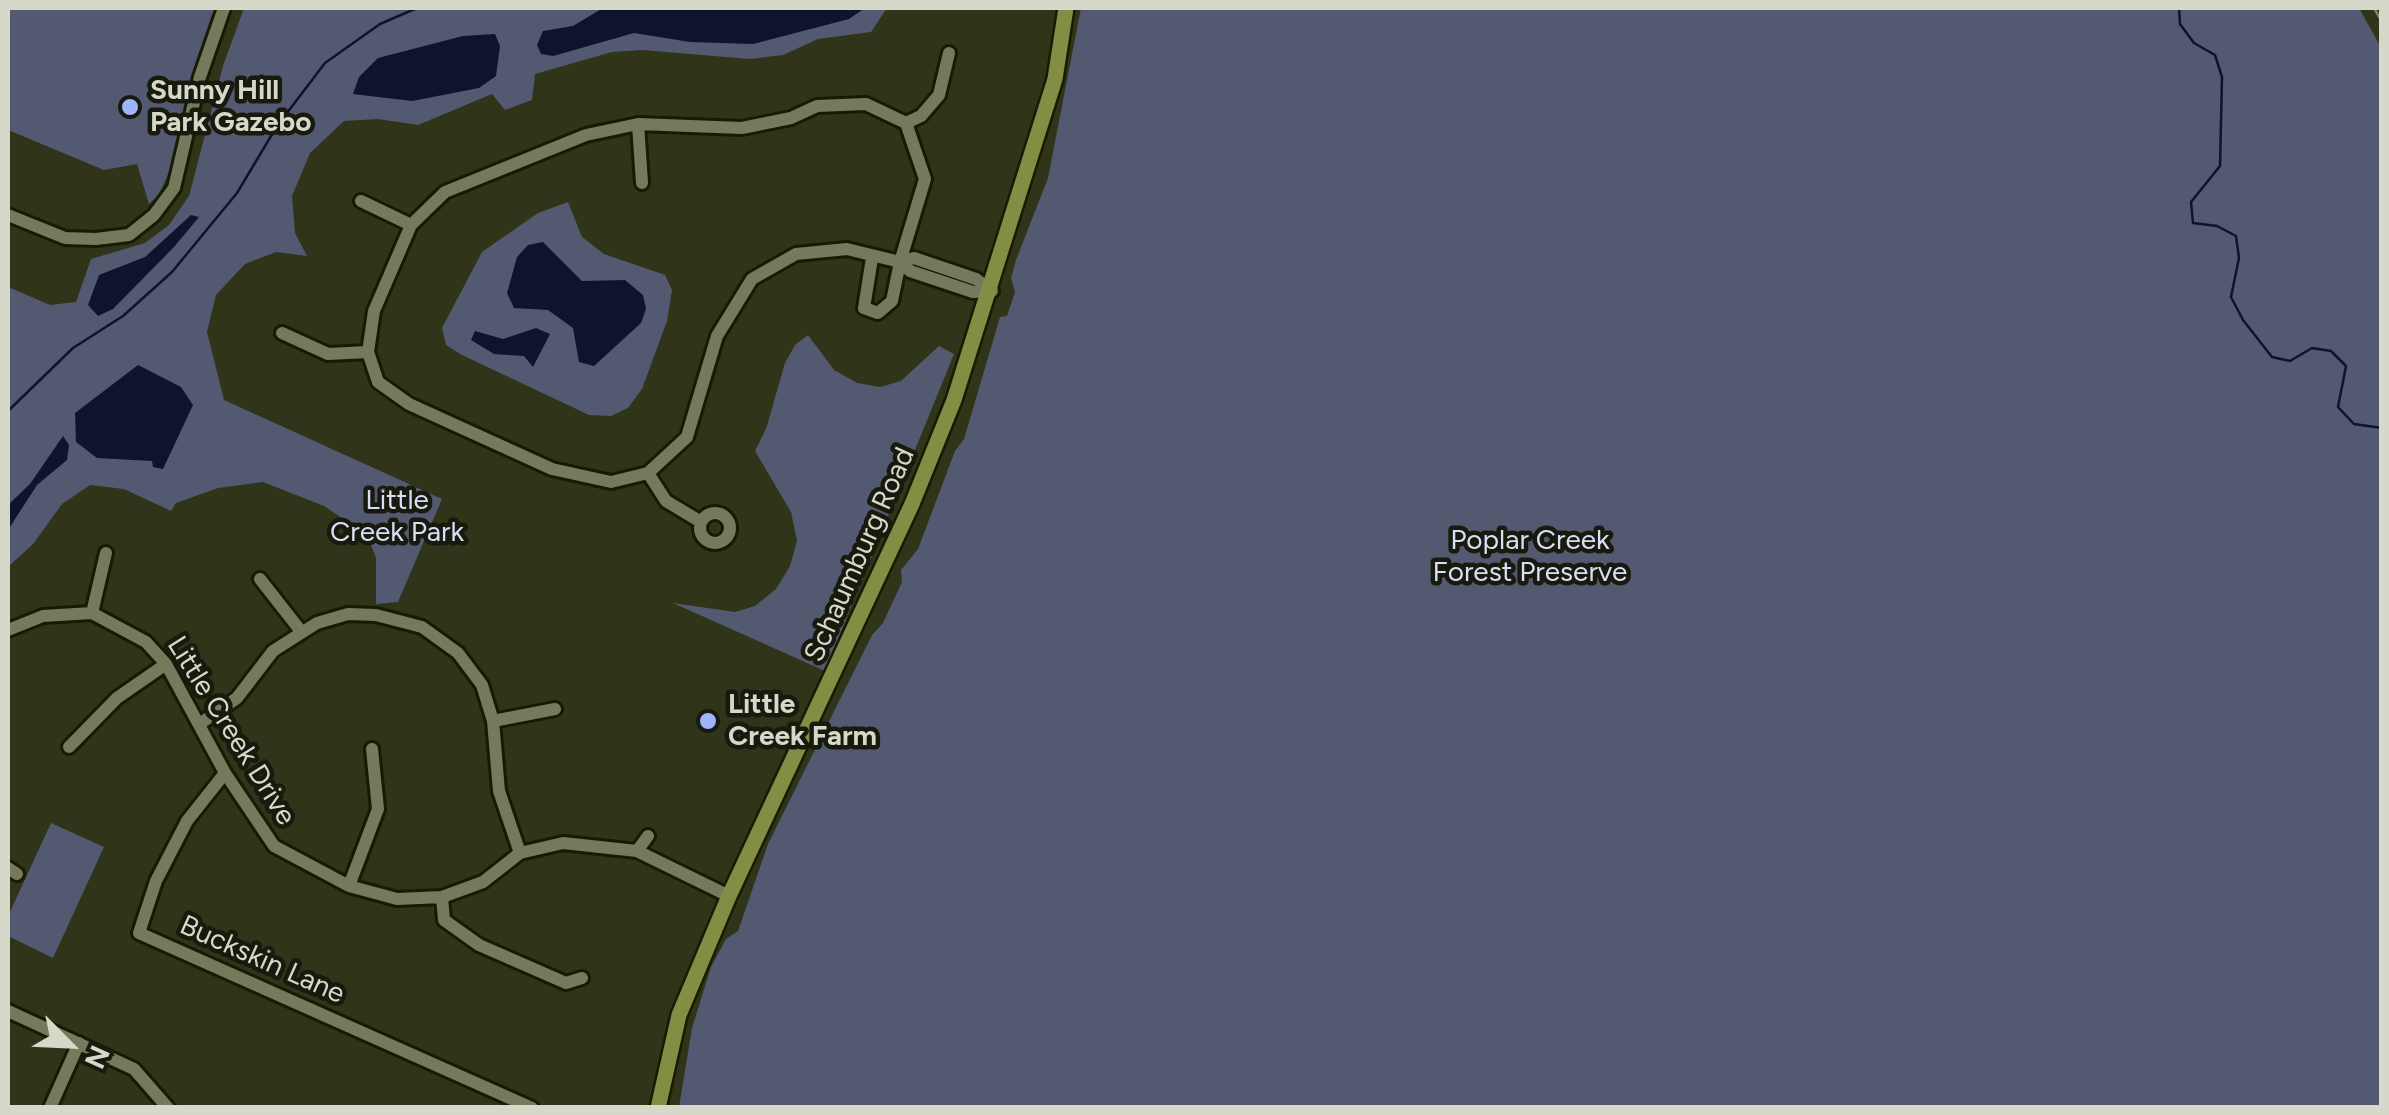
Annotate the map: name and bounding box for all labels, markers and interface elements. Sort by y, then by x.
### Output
place label: Sunny Hill Park Gazebo [150,74,311,140]
marker: Sunny Hill Park Gazebo [119,96,141,118]
street label: Schaumburg Road [798,443,922,667]
park label: Little Creek Park [330,484,464,550]
park label: Poplar Creek Forest Preserve [1433,524,1627,590]
street label: Little Creek Drive [160,630,302,832]
place label: Little Creek Farm [728,688,877,754]
marker: Little Creek Farm [697,710,719,732]
street label: Buckskin Lane [174,909,350,1011]
north arrow [20,995,120,1095]
text: N [77,1040,117,1074]

